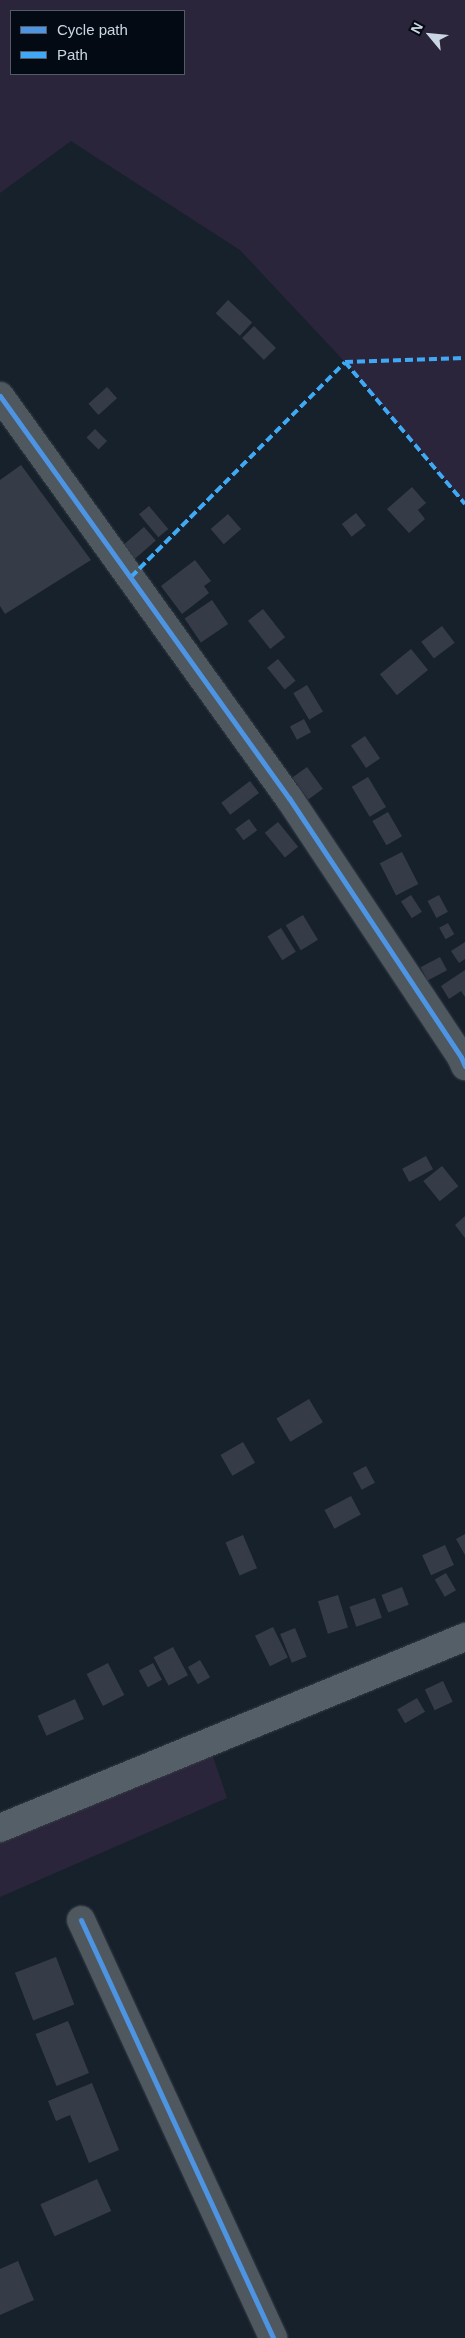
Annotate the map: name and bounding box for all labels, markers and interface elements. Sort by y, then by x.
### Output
legend [10,10,185,75]
north arrow [405,10,455,60]
text: N [407,20,426,36]
text: Cycle path [57,21,128,38]
text: Path [57,46,88,63]

